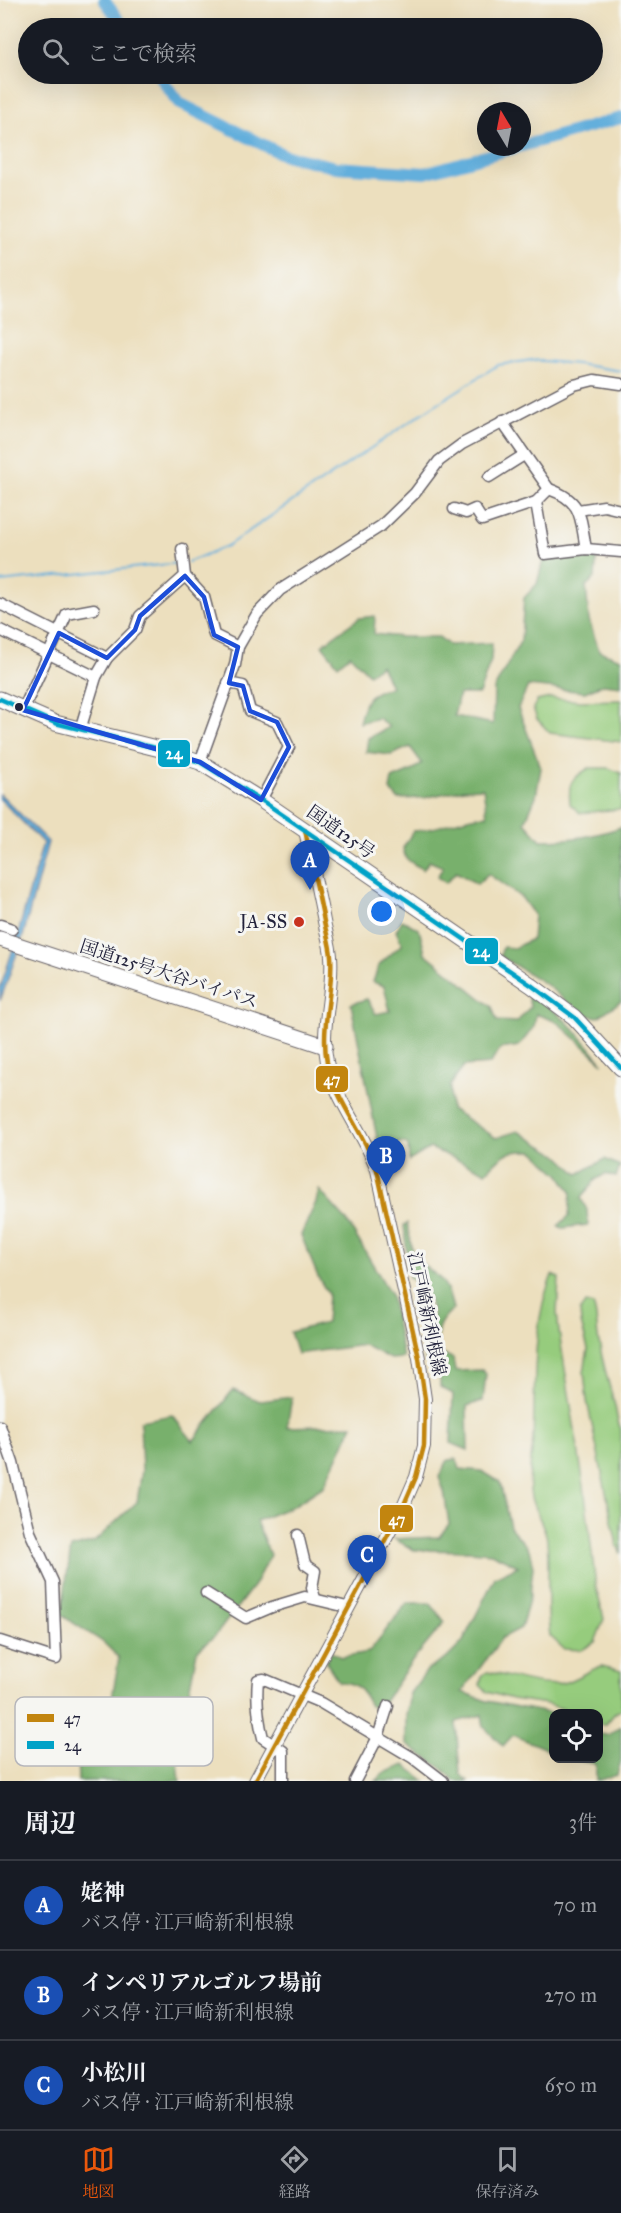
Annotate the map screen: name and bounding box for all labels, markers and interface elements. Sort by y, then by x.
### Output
search box [18,18,603,84]
icon: search [39,35,72,68]
text: ここで検索 [87,40,197,67]
north arrow [477,102,531,156]
unlabelled marker [13,701,25,713]
line badge: 24 [157,739,191,768]
text: 24 [166,744,183,764]
street label: 国道125号 [303,801,379,863]
pin: A [290,840,330,890]
your location [367,897,396,926]
place label: JA-SS [238,911,287,934]
marker: JA-SS [292,915,306,929]
street label: 国道125号大谷バイパス [77,935,261,1013]
line badge: 24 [464,937,499,965]
text: 24 [473,942,490,962]
line badge: 47 [315,1065,349,1093]
text: 47 [324,1070,341,1090]
pin: B [366,1136,406,1186]
street label: 江戸崎新利根線 [403,1250,451,1378]
line badge: 47 [379,1504,414,1533]
text: 47 [389,1510,406,1530]
pin: C [348,1536,386,1585]
legend [15,1697,213,1766]
text: 47 [64,1709,81,1728]
map controls [549,1709,603,1763]
button: locate [549,1709,603,1763]
text: 24 [64,1736,82,1755]
text: 周辺 [24,1807,76,1839]
text: 3件 [569,1810,597,1834]
text: 姥神 [81,1879,125,1906]
text: A [37,1893,50,1917]
text: 70 m [554,1893,597,1917]
text: バス停 · 江戸崎新利根線 [81,1910,294,1934]
text: インペリアルゴルフ場前 [81,1969,322,1996]
text: B [37,1983,50,2007]
text: 270 m [544,1983,597,2007]
text: バス停 · 江戸崎新利根線 [81,2000,294,2024]
text: 小松川 [81,2059,147,2086]
text: C [37,2073,50,2097]
text: 650 m [545,2073,597,2097]
text: バス停 · 江戸崎新利根線 [81,2090,294,2114]
tab: 地図 [82,2143,115,2202]
tab: 経路 [278,2143,311,2202]
tab: 保存済み [475,2143,539,2202]

